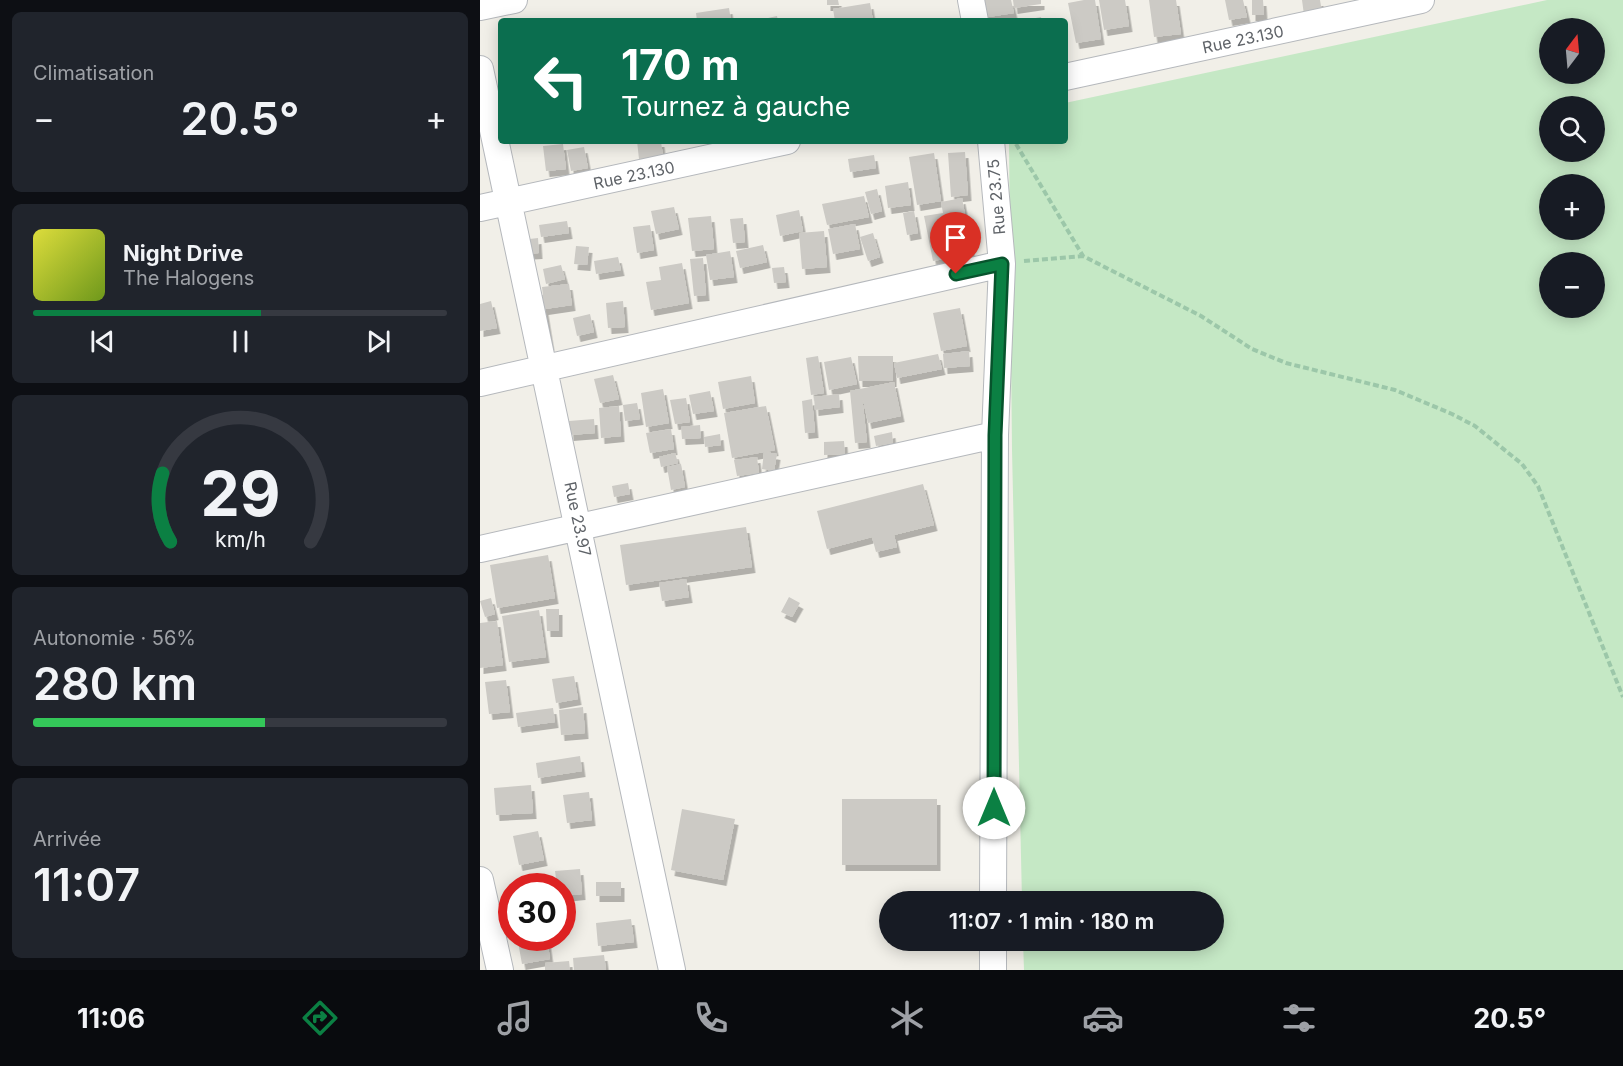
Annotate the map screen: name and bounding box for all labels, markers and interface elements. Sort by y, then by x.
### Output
north arrow [1539,18,1605,84]
map controls [1539,18,1605,318]
street label: Rue 23.130 [1201,21,1285,57]
text: 170 m [621,39,739,90]
icon: left [522,42,600,120]
text: Climatisation [33,61,154,85]
text: Tournez à gauche [621,90,850,123]
text: 20.5° [180,91,300,146]
button: search [1539,96,1605,162]
text: − [33,98,55,138]
text: + [425,98,447,138]
street label: Rue 23.130 [592,157,676,193]
street label: Rue 23.75 [983,158,1009,236]
button: + [1539,174,1605,240]
pin [930,212,981,274]
icon: arrive [939,221,972,254]
text: Night Drive [123,240,243,266]
button: − [1539,252,1605,318]
text: The Halogens [123,266,254,290]
icon: previous [86,325,119,358]
icon: pause [224,325,257,358]
icon: next [362,325,395,358]
text: 29 [200,456,280,531]
street label: Rue 23.97 [560,480,596,558]
text: km/h [215,526,265,552]
text: Autonomie · 56% [33,626,196,650]
text: 280 km [33,656,197,711]
position arrow [962,776,1026,840]
text: Arrivée [33,827,102,851]
text: 11:07 [33,857,140,912]
speed limit sign: 30 [498,873,576,951]
text: 11:07 · 1 min · 180 m [949,908,1154,934]
icon: directions [299,997,341,1039]
icon: music [494,997,536,1039]
icon: phone [690,997,732,1039]
icon: climate [886,997,928,1039]
icon: car [1082,997,1124,1039]
icon: filters [1278,997,1320,1039]
text: 11:06 [77,1002,145,1035]
text: 20.5° [1473,1002,1546,1035]

